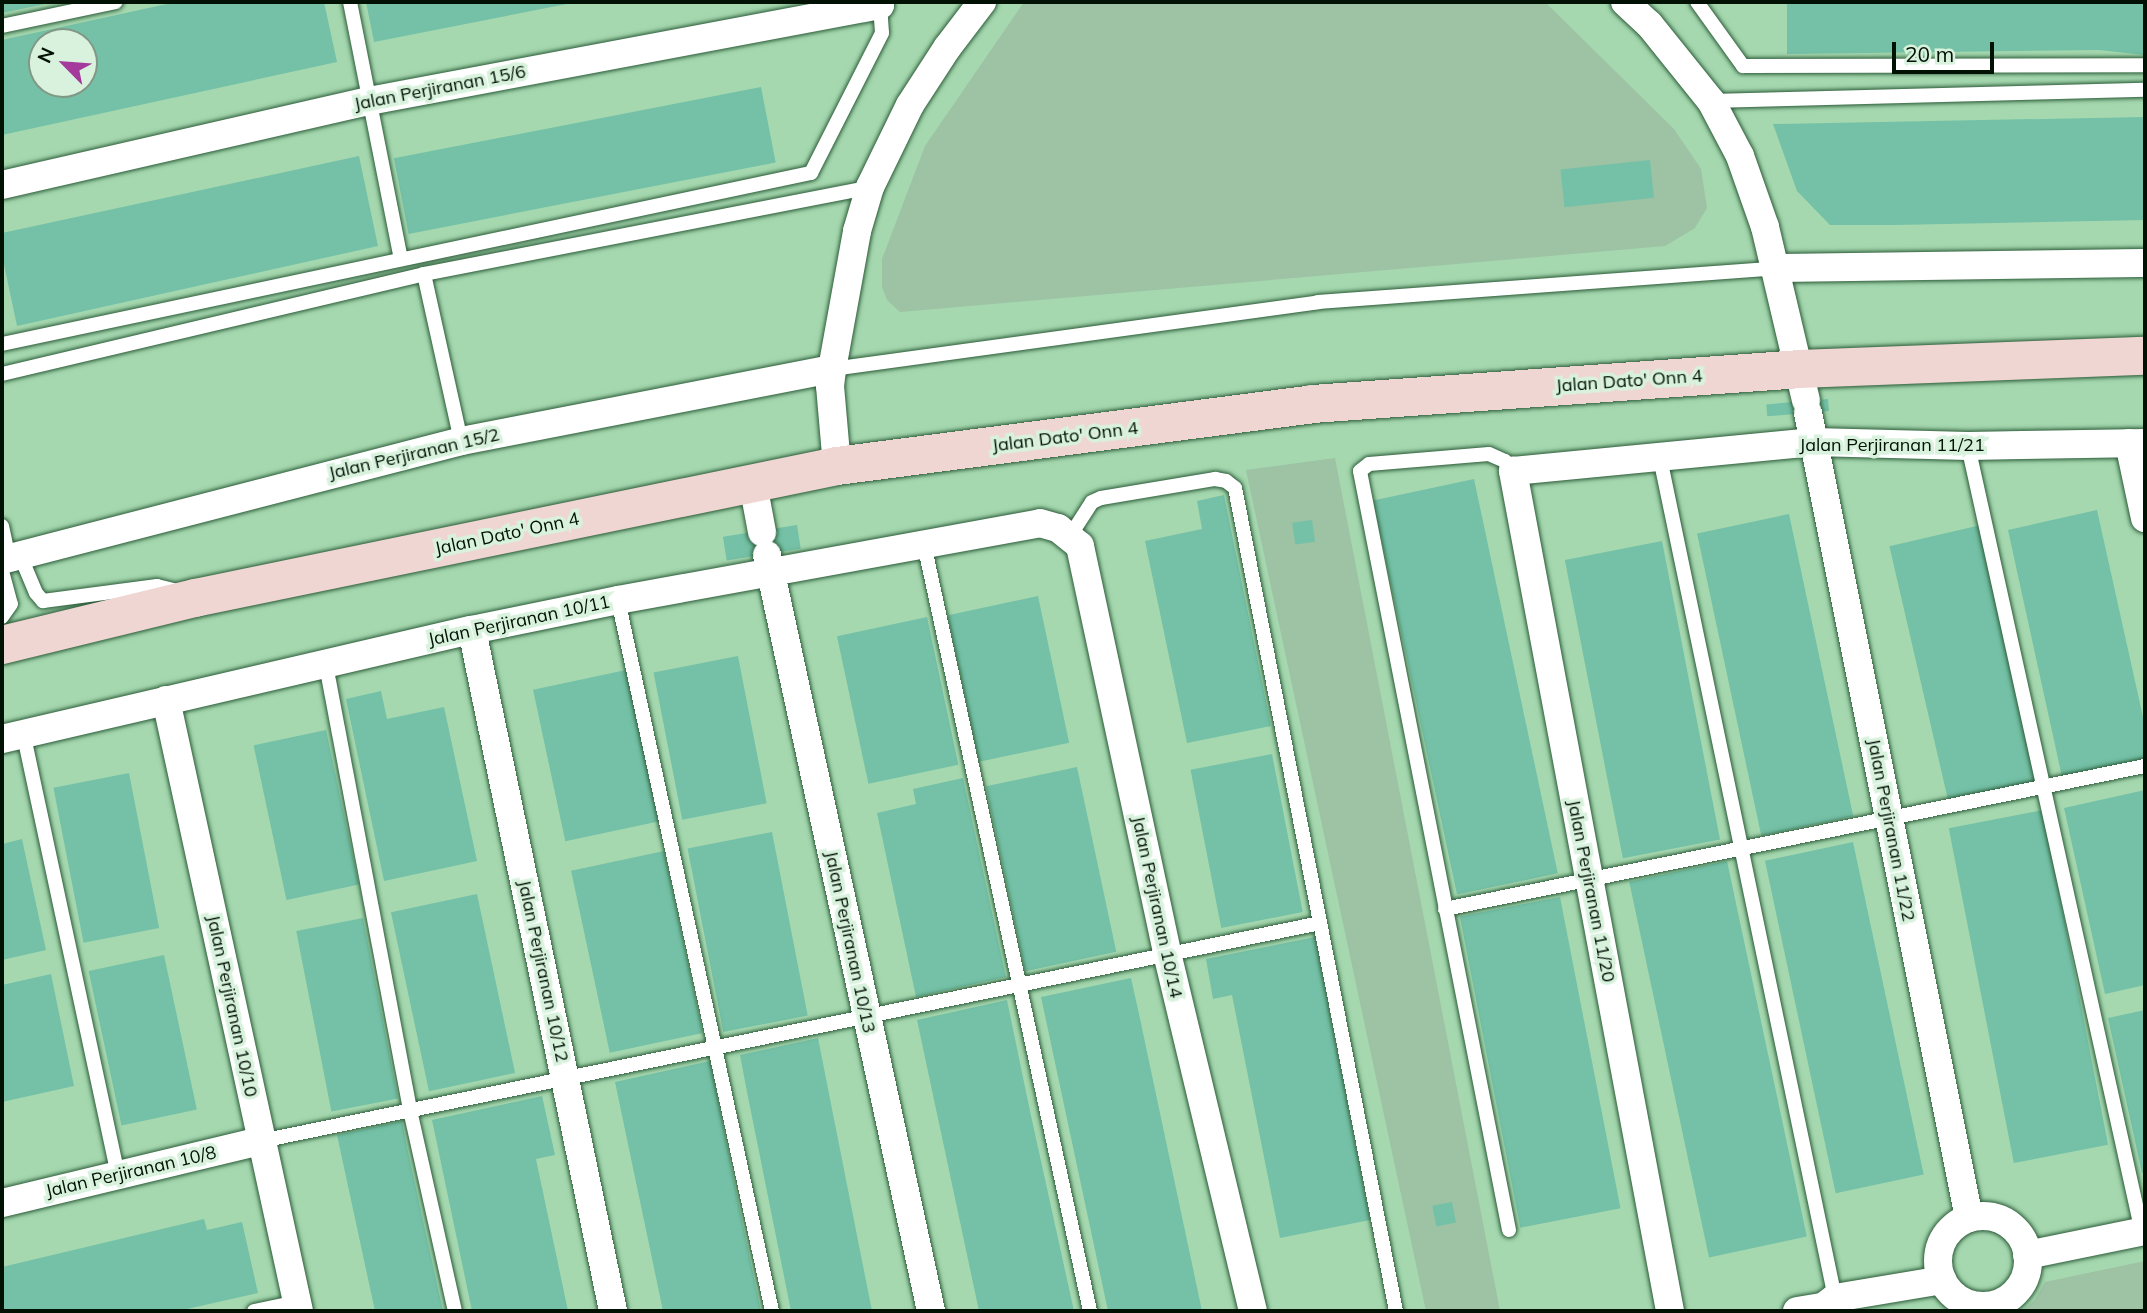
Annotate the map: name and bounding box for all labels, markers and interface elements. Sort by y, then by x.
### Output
north arrow [28,28,98,98]
scale bar [1895,28,1996,72]
text: 20 m [1905,41,1954,67]
text: N [32,43,60,67]
street label: Jalan Perjiranan 15/6 [352,61,528,115]
street label: Jalan Dato' Onn 4 [1555,365,1703,397]
street label: Jalan Dato' Onn 4 [991,417,1139,457]
street label: Jalan Perjiranan 15/2 [326,424,502,484]
street label: Jalan Perjiranan 11/21 [1799,434,1985,456]
street label: Jalan Dato' Onn 4 [433,508,581,560]
street label: Jalan Perjiranan 10/11 [426,591,612,651]
street label: Jalan Perjiranan 11/22 [1863,737,1919,923]
street label: Jalan Perjiranan 11/20 [1563,798,1619,984]
street label: Jalan Perjiranan 10/14 [1127,814,1187,1000]
street label: Jalan Perjiranan 10/13 [820,849,880,1035]
street label: Jalan Perjiranan 10/12 [513,878,573,1064]
street label: Jalan Perjiranan 10/10 [202,913,262,1099]
street label: Jalan Perjiranan 10/8 [43,1142,219,1202]

